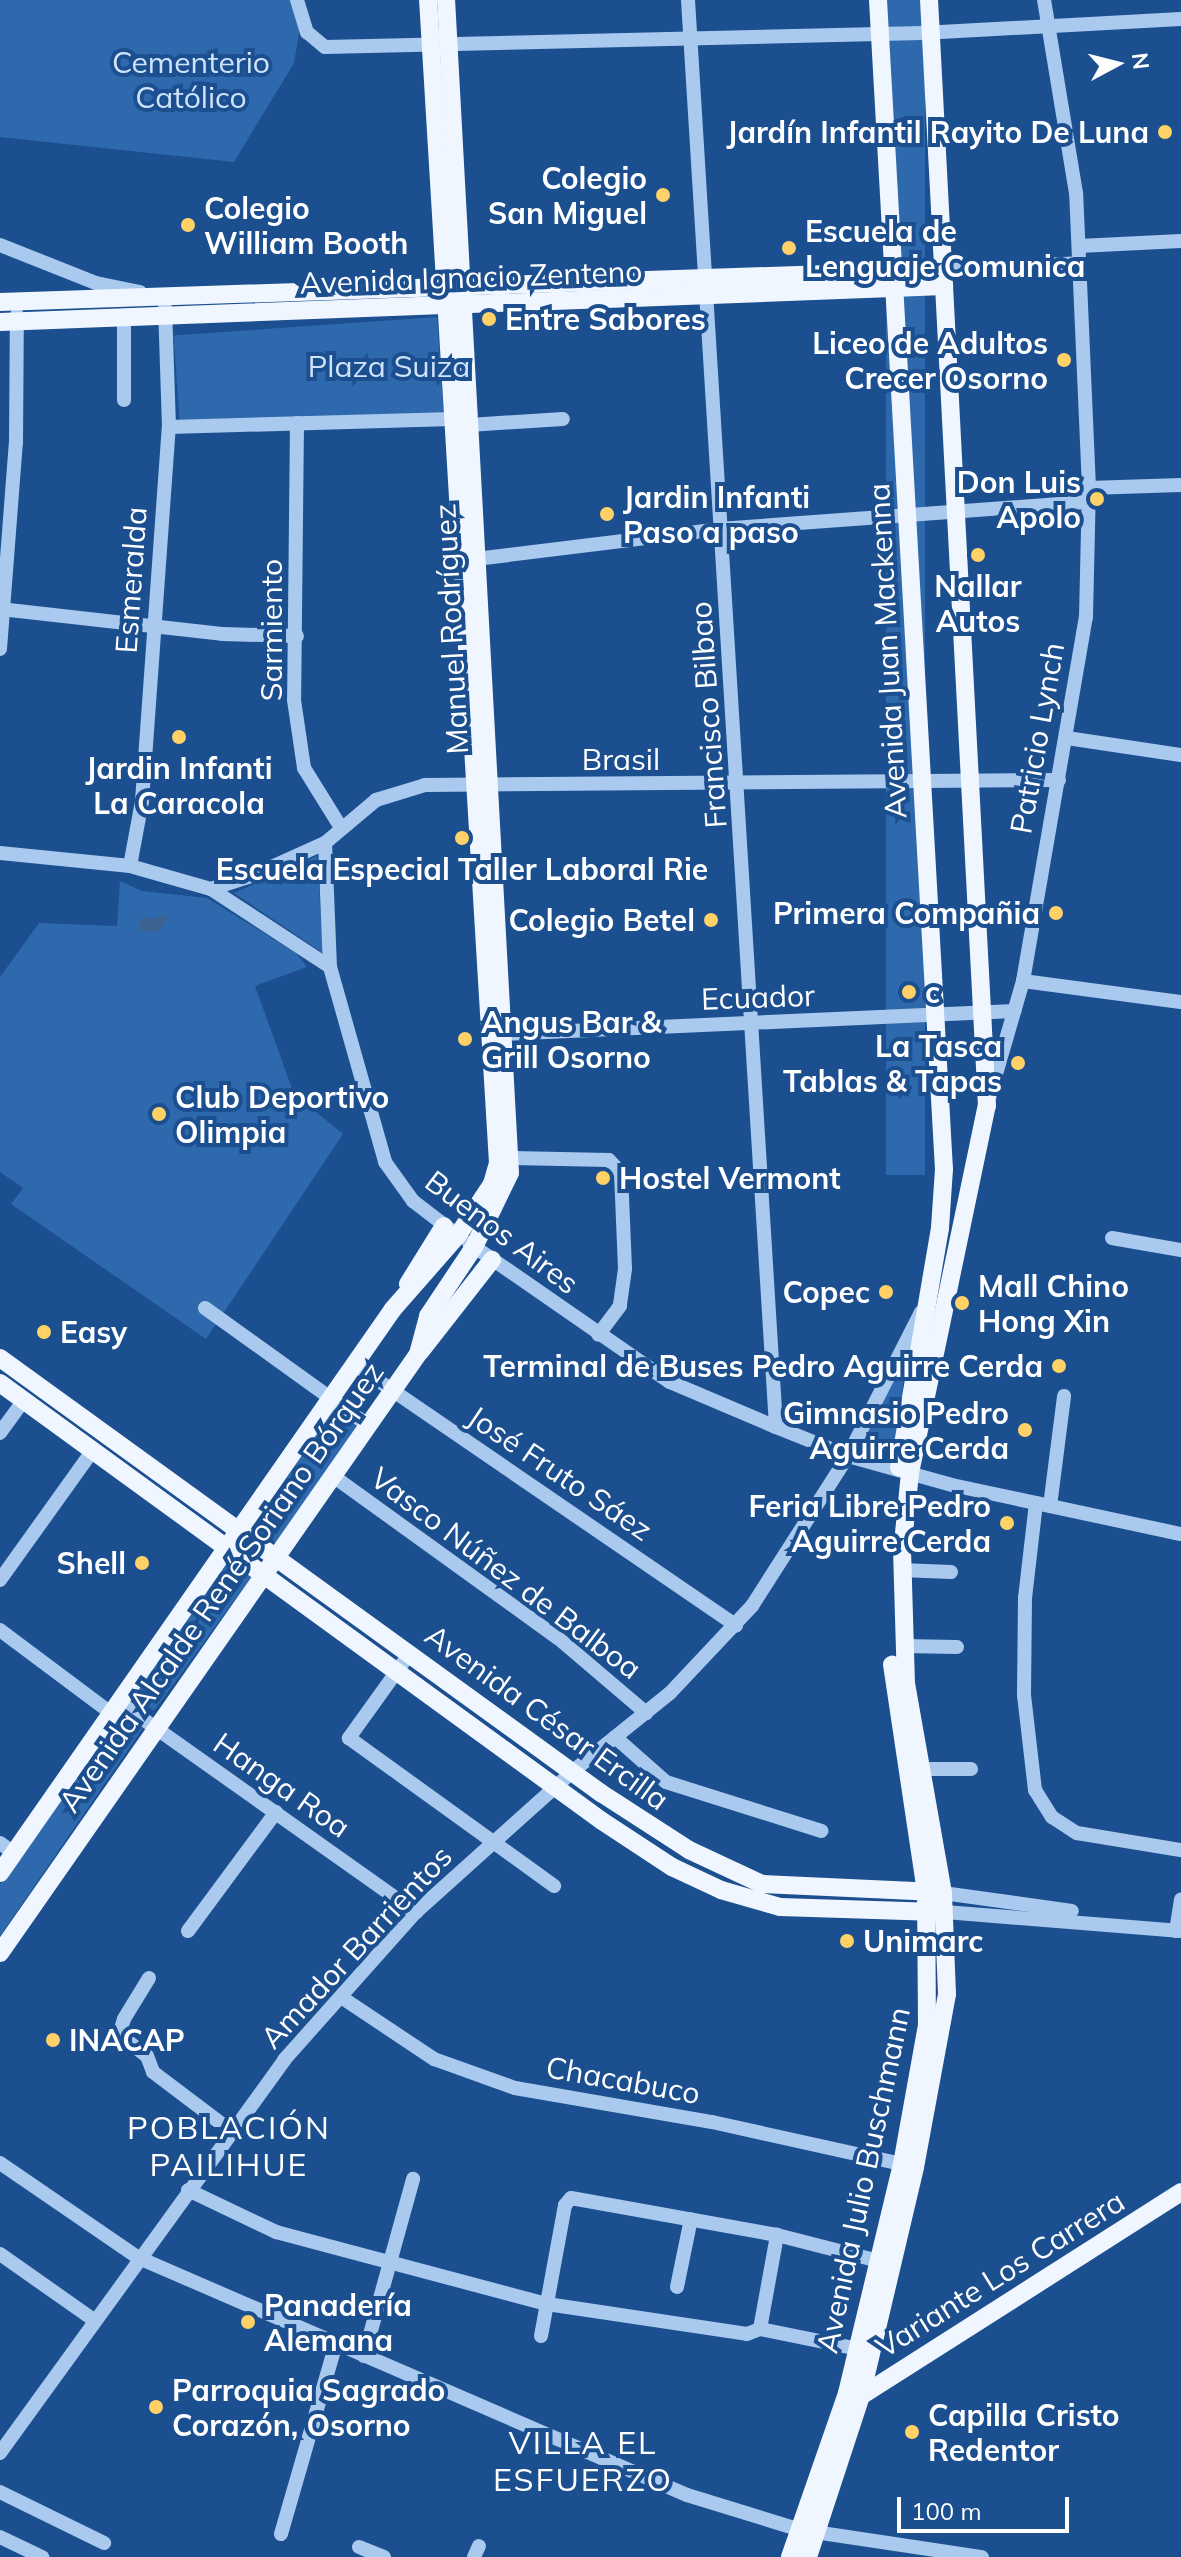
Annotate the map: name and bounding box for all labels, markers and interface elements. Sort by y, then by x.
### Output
north arrow [1077,24,1157,104]
park label: Cementerio Católico [112,44,270,114]
text: N [1126,51,1156,71]
place label: Jardín Infantil Rayito De Luna [727,114,1149,150]
marker: Jardín Infantil Rayito De Luna [1156,123,1174,141]
place label: Colegio San Miguel [488,160,647,230]
marker: Colegio San Miguel [654,186,672,204]
place label: Colegio William Booth [204,190,408,260]
place label: Escuela de Lenguaje Comunica [805,213,1085,284]
marker: Colegio William Booth [179,216,197,234]
marker: Escuela de Lenguaje Comunica [780,239,798,257]
street label: Avenida Ignacio Zenteno [299,253,643,301]
place label: Entre Sabores [505,301,706,337]
marker: Entre Sabores [480,310,498,328]
place label: Liceo de Adultos Crecer Osorno [812,325,1048,396]
park label: Plaza Suiza [308,348,470,384]
marker: Liceo de Adultos Crecer Osorno [1055,351,1073,369]
place label: Don Luis Apolo [957,464,1081,534]
place label: Jardin Infanti Paso a paso [623,479,810,550]
street label: Avenida Juan Mackenna [860,483,914,819]
marker: Don Luis Apolo [1088,490,1106,508]
street label: Manuel Rodríguez [426,503,476,755]
marker: Jardin Infanti Paso a paso [598,505,616,523]
street label: Esmeralda [108,506,154,654]
marker: Nallar Autos [969,546,987,564]
street label: Sarmiento [253,559,289,701]
place label: Nallar Autos [934,568,1022,638]
street label: Francisco Bilbao [682,600,734,830]
street label: Patricio Lynch [1002,640,1072,836]
marker: Jardin Infanti La Caracola [170,728,188,746]
street label: Brasil [582,741,660,777]
place label: Jardin Infanti La Caracola [85,750,273,820]
marker: Escuela Especial Taller Laboral Rie [453,829,471,847]
place label: Escuela Especial Taller Laboral Rie [216,851,708,887]
place label: Primera Compañia [773,895,1040,931]
place label: Colegio Betel [508,902,695,938]
marker: Primera Compañia [1047,904,1065,922]
marker: Colegio Betel [702,911,720,929]
place label: c [925,974,940,1010]
street label: Ecuador [701,977,815,1017]
marker: c [900,983,918,1001]
place label: Angus Bar & Grill Osorno [481,1004,661,1074]
place label: La Tasca Tablas & Tapas [783,1028,1002,1098]
marker: Angus Bar & Grill Osorno [456,1030,474,1048]
marker: La Tasca Tablas & Tapas [1009,1054,1027,1072]
place label: Club Deportivo Olimpia [175,1079,389,1150]
marker: Club Deportivo Olimpia [150,1105,168,1123]
place label: Hostel Vermont [619,1160,841,1196]
street label: Buenos Aires [418,1163,586,1301]
marker: Hostel Vermont [594,1169,612,1187]
place label: Mall Chino Hong Xin [978,1268,1129,1338]
place label: Copec [783,1274,870,1310]
marker: Copec [877,1283,895,1301]
marker: Mall Chino Hong Xin [953,1294,971,1312]
place label: Easy [60,1314,127,1350]
marker: Easy [35,1323,53,1341]
place label: Terminal de Buses Pedro Aguirre Cerda [483,1348,1043,1384]
street label: Avenida Alcalde René Soriano Bórquez [51,1355,391,1819]
marker: Terminal de Buses Pedro Aguirre Cerda [1050,1357,1068,1375]
place label: Gimnasio Pedro Aguirre Cerda [783,1395,1009,1466]
street label: José Fruto Sáez [461,1398,659,1548]
marker: Gimnasio Pedro Aguirre Cerda [1016,1421,1034,1439]
street label: Vasco Núñez de Balboa [364,1460,648,1686]
place label: Feria Libre Pedro Aguirre Cerda [748,1488,991,1558]
marker: Feria Libre Pedro Aguirre Cerda [998,1514,1016,1532]
place label: Shell [56,1545,126,1581]
marker: Shell [133,1554,151,1572]
street label: Avenida César Ercilla [418,1617,676,1817]
street label: Hanga Roa [207,1725,357,1845]
street label: Amador Barrientos [253,1838,459,2056]
place label: Unimarc [863,1923,983,1959]
marker: Unimarc [838,1932,856,1950]
street label: Avenida Julio Buschmann [809,2004,917,2356]
place label: INACAP [69,2022,185,2058]
marker: INACAP [44,2031,62,2049]
street label: Chacabuco [543,2049,703,2111]
district label: POBLACIÓN PAILIHUE [127,2109,331,2184]
street label: Variante Los Carrera [869,2183,1131,2365]
place label: Panadería Alemana [264,2287,412,2358]
marker: Panadería Alemana [239,2313,257,2331]
place label: Parroquia Sagrado Corazón, Osorno [172,2372,445,2442]
place label: Capilla Cristo Redentor [928,2397,1120,2468]
marker: Parroquia Sagrado Corazón, Osorno [147,2398,165,2416]
marker: Capilla Cristo Redentor [903,2423,921,2441]
district label: VILLA EL ESFUERZO [493,2424,673,2499]
scale bar [901,2481,1073,2531]
text: 100 m [911,2496,982,2526]

